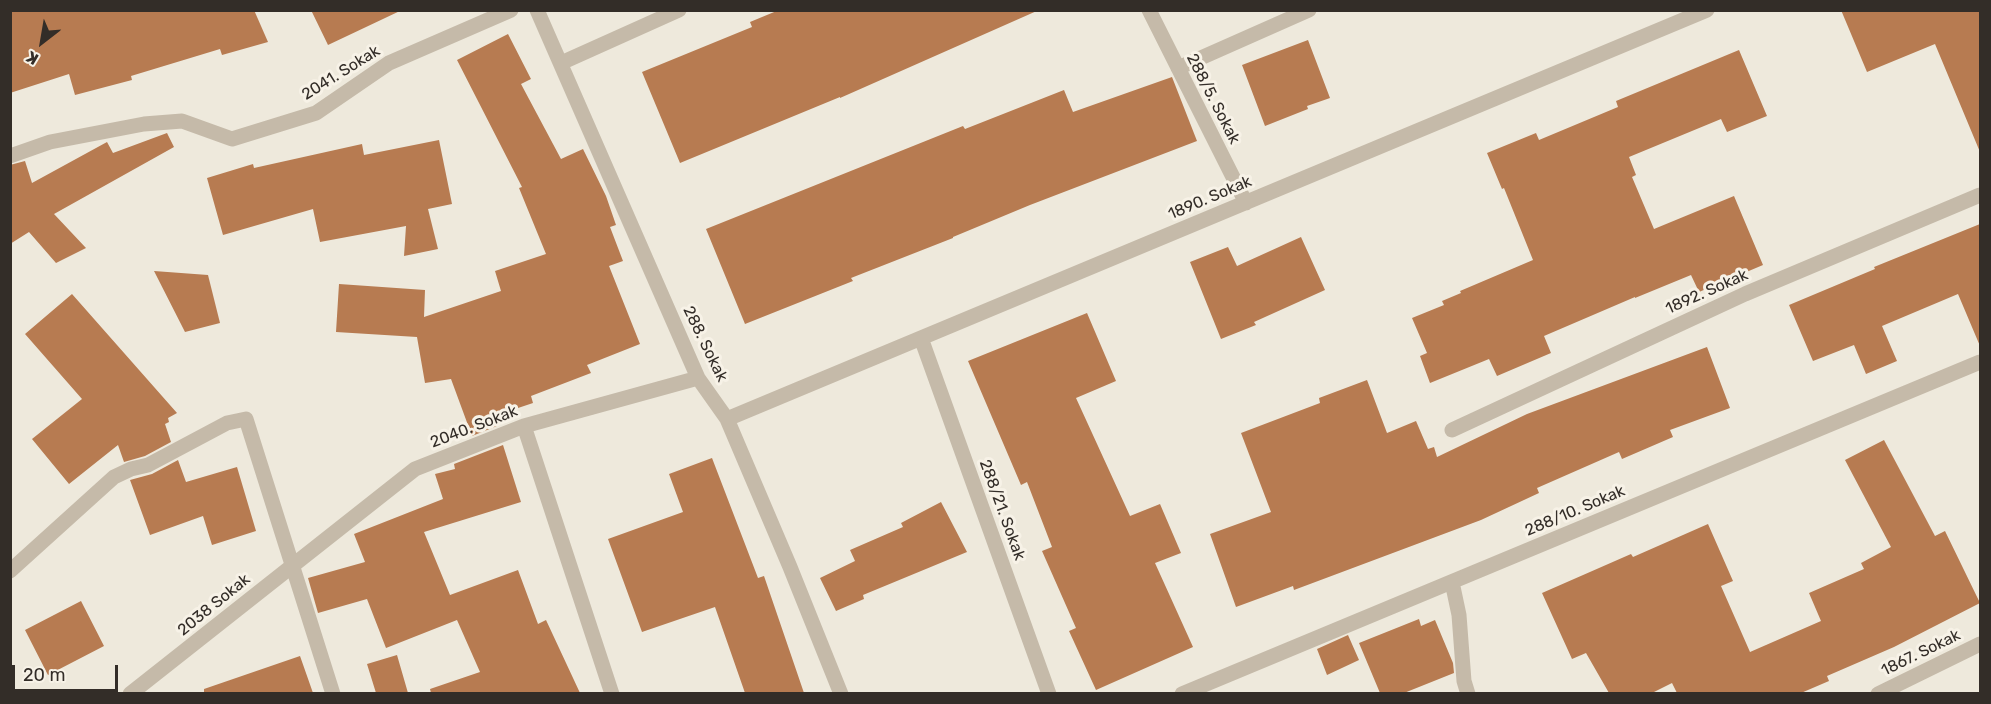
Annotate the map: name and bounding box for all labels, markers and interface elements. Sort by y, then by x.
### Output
north arrow [12,12,72,72]
street label: 2041. Sokak [298,41,384,105]
text: K [23,47,42,69]
street label: 288/5. Sokak [1182,51,1244,147]
street label: 1890. Sokak [1165,172,1255,224]
street label: 1892. Sokak [1663,265,1751,319]
street label: 288. Sokak [678,303,732,385]
street label: 2040. Sokak [428,402,520,452]
street label: 288/21. Sokak [975,457,1029,563]
street label: 288/10. Sokak [1522,481,1628,541]
street label: 2038 Sokak [174,570,254,640]
street label: 1867. Sokak [1878,626,1964,680]
scale bar [15,653,122,691]
text: 20 m [23,664,65,686]

